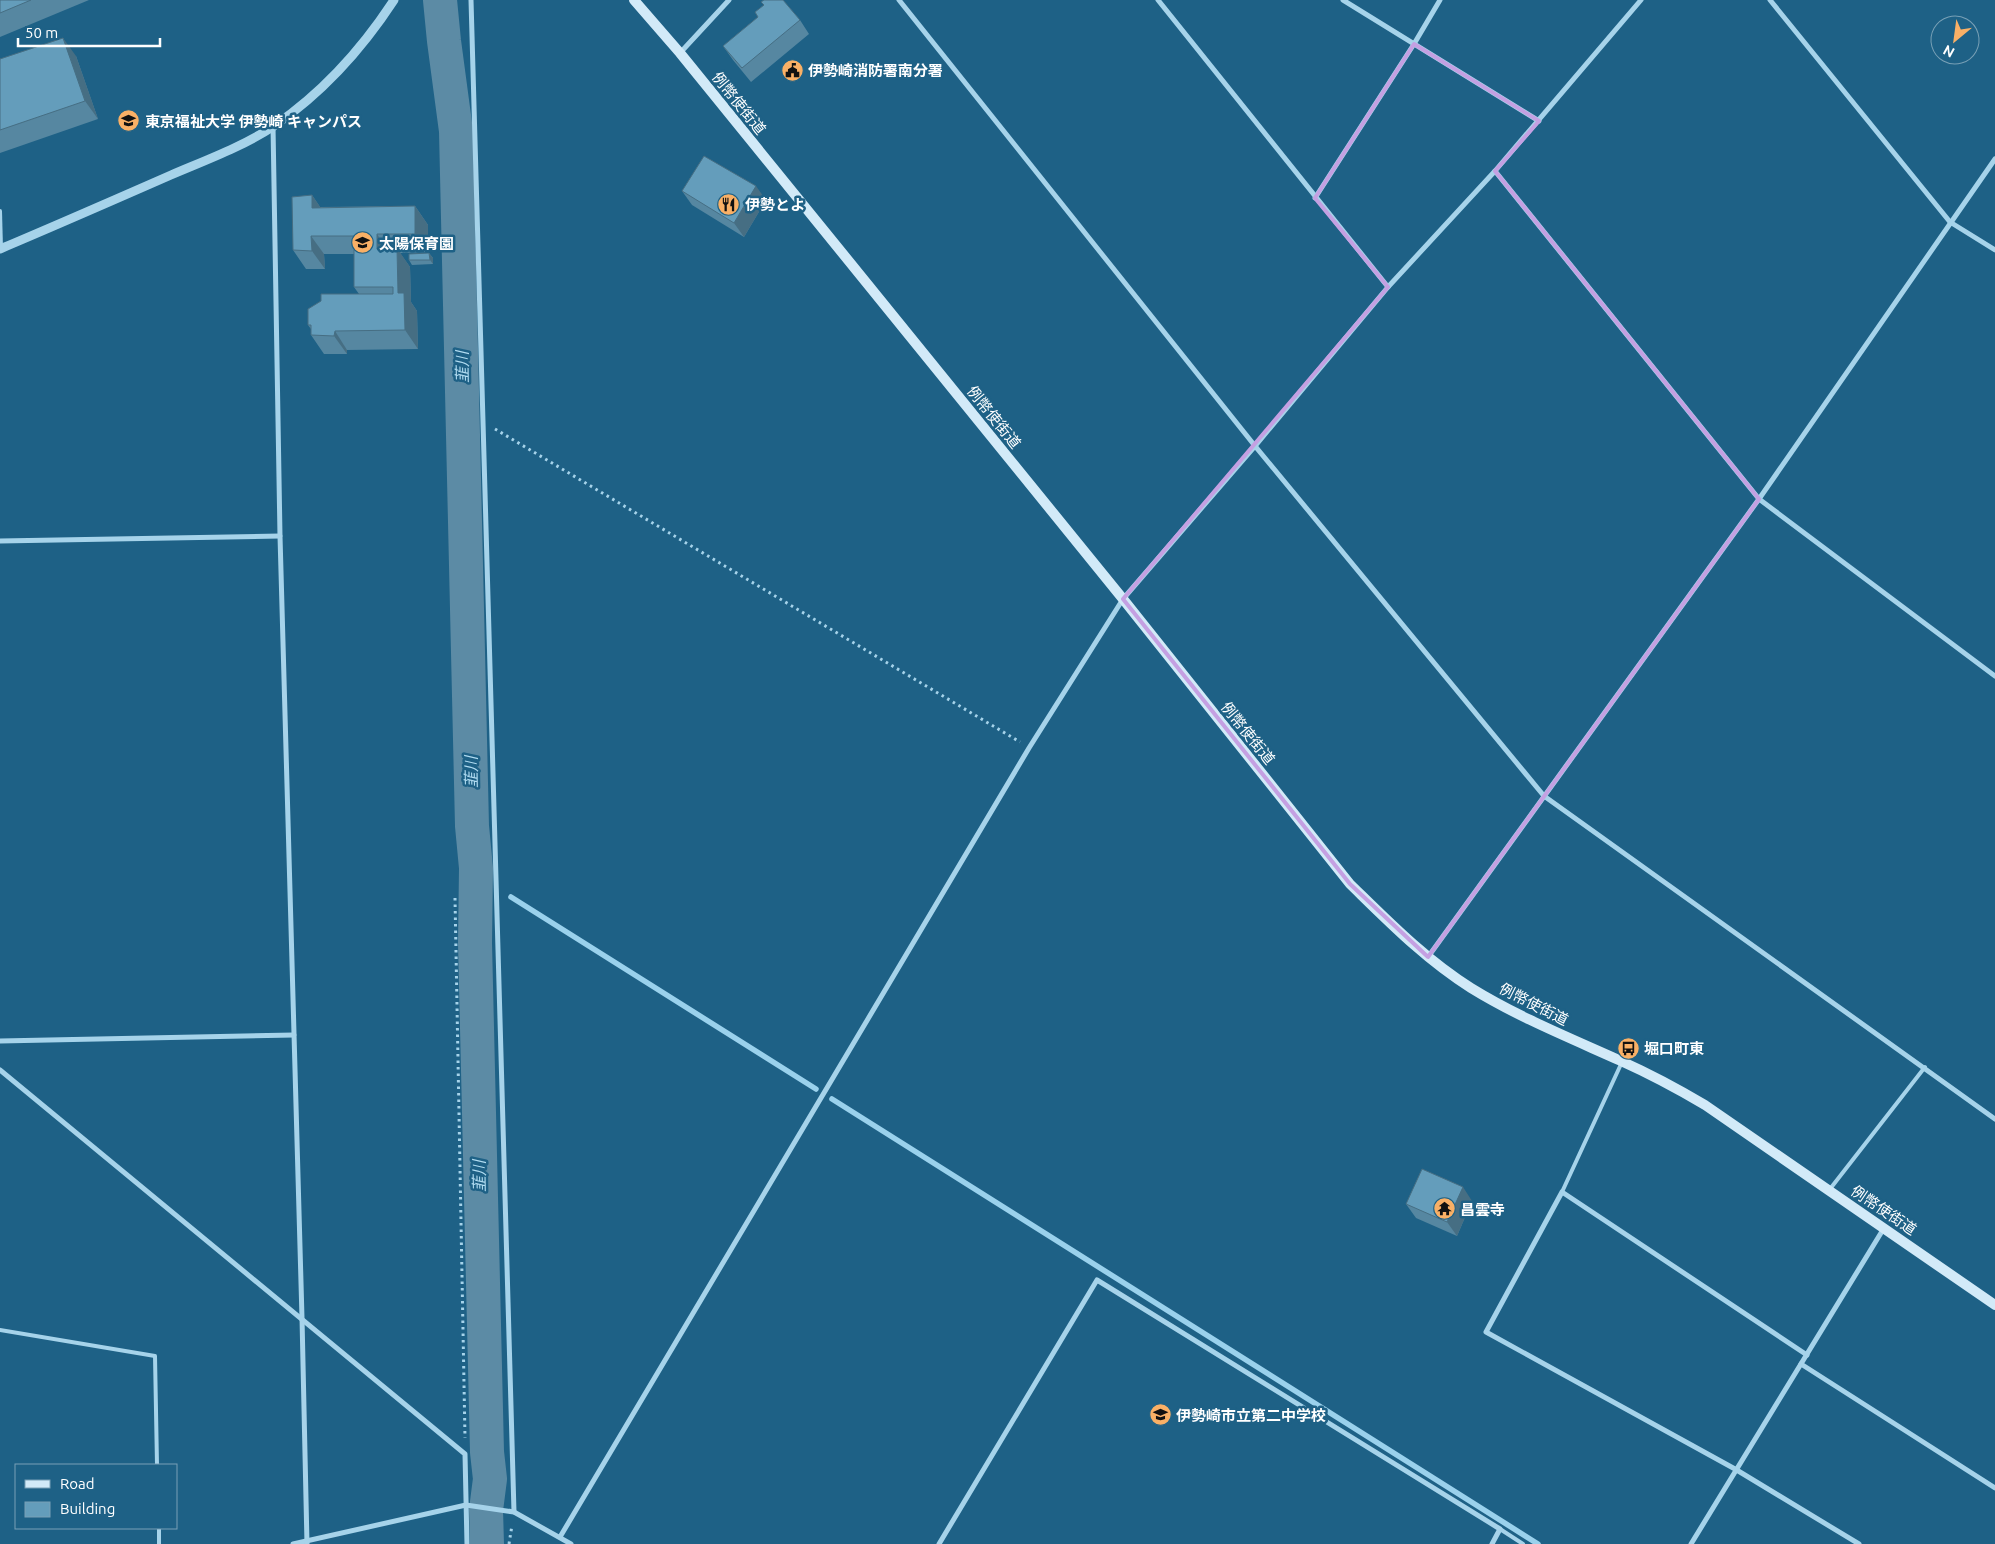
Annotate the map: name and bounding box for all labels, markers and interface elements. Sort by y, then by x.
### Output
scale bar [18,15,160,47]
north arrow [1930,15,1980,65]
text: 50 m [25,24,58,41]
text: N [1940,42,1957,61]
public building icon: 伊勢崎消防署南分署 [780,58,804,82]
place label: 伊勢崎消防署南分署 [808,62,943,79]
street label: 例幣使街道 [709,69,769,137]
school or university icon: 東京福祉大学 伊勢崎 キャンパス [117,109,141,133]
place label: 東京福祉大学 伊勢崎 キャンパス [145,113,362,130]
restaurant icon: 伊勢とよ [717,192,741,216]
place label: 伊勢とよ [745,196,805,213]
school or university icon: 太陽保育園 [351,231,375,255]
place label: 太陽保育園 [379,235,454,252]
water label: 韮川 [453,349,471,383]
street label: 例幣使街道 [964,383,1024,451]
street label: 例幣使街道 [1218,699,1278,767]
water label: 韮川 [462,754,480,788]
street label: 例幣使街道 [1497,979,1571,1029]
bus stop icon: 堀口町東 [1616,1036,1640,1060]
place label: 堀口町東 [1644,1040,1704,1057]
water label: 韮川 [470,1158,488,1192]
street label: 例幣使街道 [1848,1182,1920,1238]
temple icon: 昌雲寺 [1432,1197,1456,1221]
place label: 昌雲寺 [1460,1201,1505,1218]
school or university icon: 伊勢崎市立第二中学校 [1148,1403,1172,1427]
place label: 伊勢崎市立第二中学校 [1176,1407,1326,1424]
legend [15,1464,178,1529]
text: Road [60,1475,95,1492]
text: Building [60,1500,115,1517]

